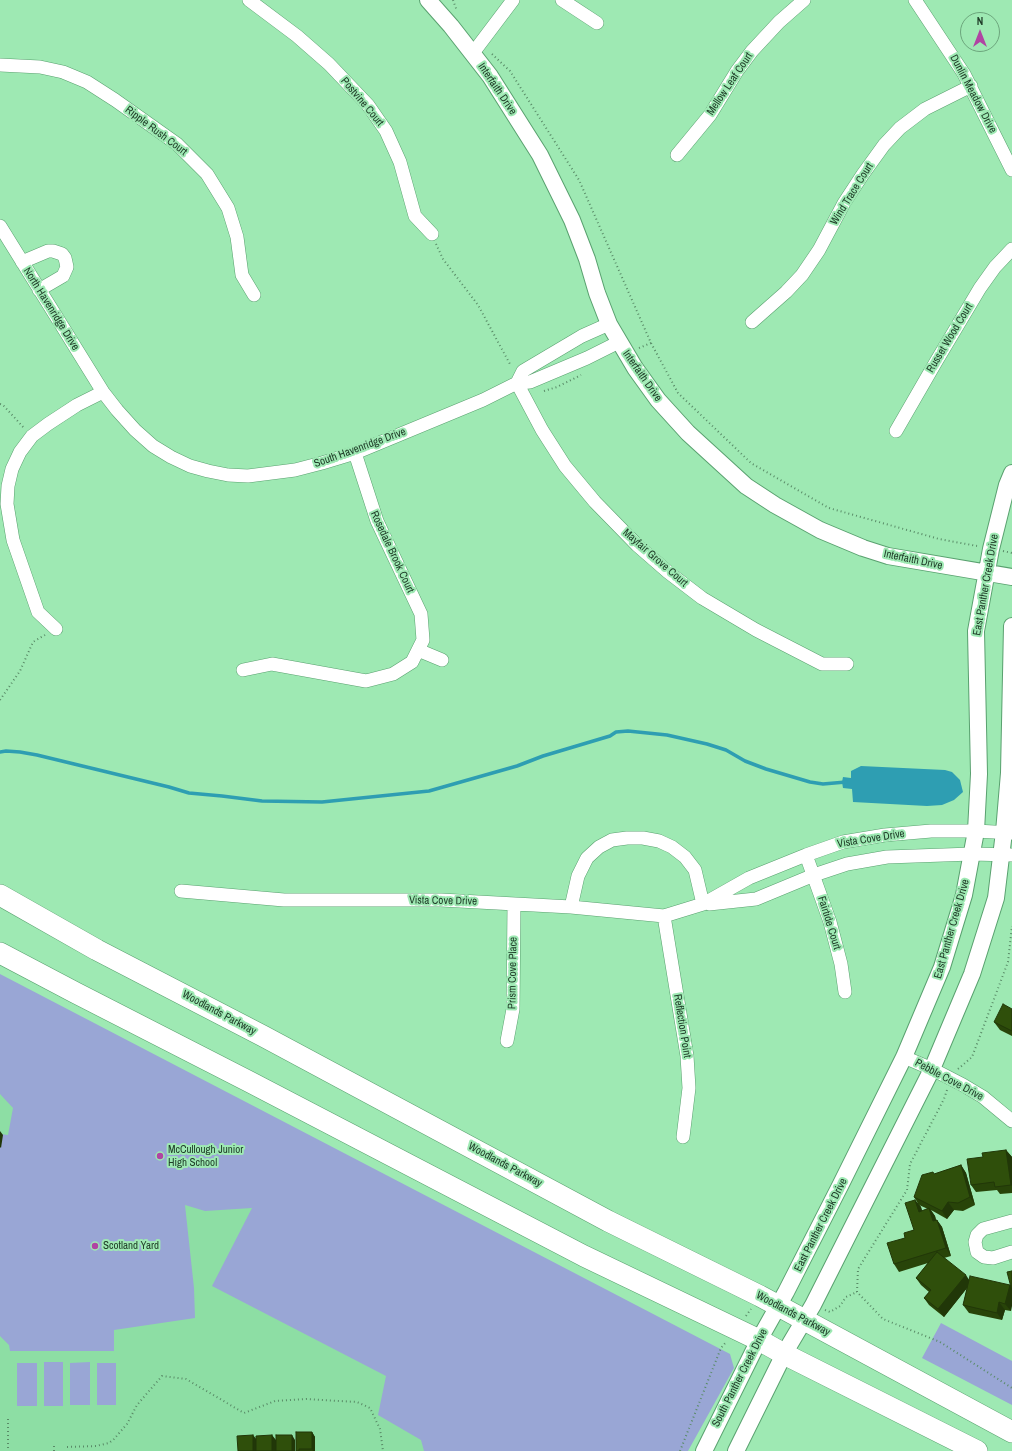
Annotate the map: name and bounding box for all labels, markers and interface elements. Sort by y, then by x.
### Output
north arrow [960,12,1000,52]
text: N [977,14,983,28]
street label: Mellow Leaf Court [704,50,756,118]
street label: Dunlin Meadow Drive [947,53,999,135]
street label: Interfaith Drive [475,61,519,117]
street label: Postvine Court [338,75,386,129]
street label: Ripple Rush Court [122,103,190,159]
street label: Wind Trace Court [828,160,876,228]
street label: North Havenridge Drive [20,265,82,353]
street label: Russet Wood Court [924,301,976,375]
street label: Interfaith Drive [619,348,665,404]
street label: South Havenridge Drive [312,425,408,471]
street label: Rosedale Brook Court [367,509,417,595]
street label: Mayfair Grove Court [620,526,690,590]
street label: East Panther Creek Drive [971,533,1001,637]
street label: Interfaith Drive [882,547,944,573]
street label: Vista Cove Drive [836,827,906,851]
street label: East Panther Creek Drive [931,878,973,980]
street label: Vista Cove Drive [409,894,477,908]
street label: Fairtide Court [815,895,843,951]
street label: Prism Cove Place [506,937,520,1009]
street label: Woodlands Parkway [180,988,258,1038]
street label: Reflection Point [670,993,694,1059]
street label: Pebble Cove Drive [912,1056,986,1104]
street label: Woodlands Parkway [466,1140,544,1190]
place label: McCullough Junior High School [168,1143,243,1169]
marker: McCullough Junior High School [155,1151,165,1161]
street label: East Panther Creek Drive [792,1176,850,1274]
place label: Scotland Yard [103,1239,159,1253]
marker: Scotland Yard [90,1241,100,1251]
street label: Woodlands Parkway [754,1289,832,1339]
street label: South Panther Creek Drive [710,1327,770,1429]

